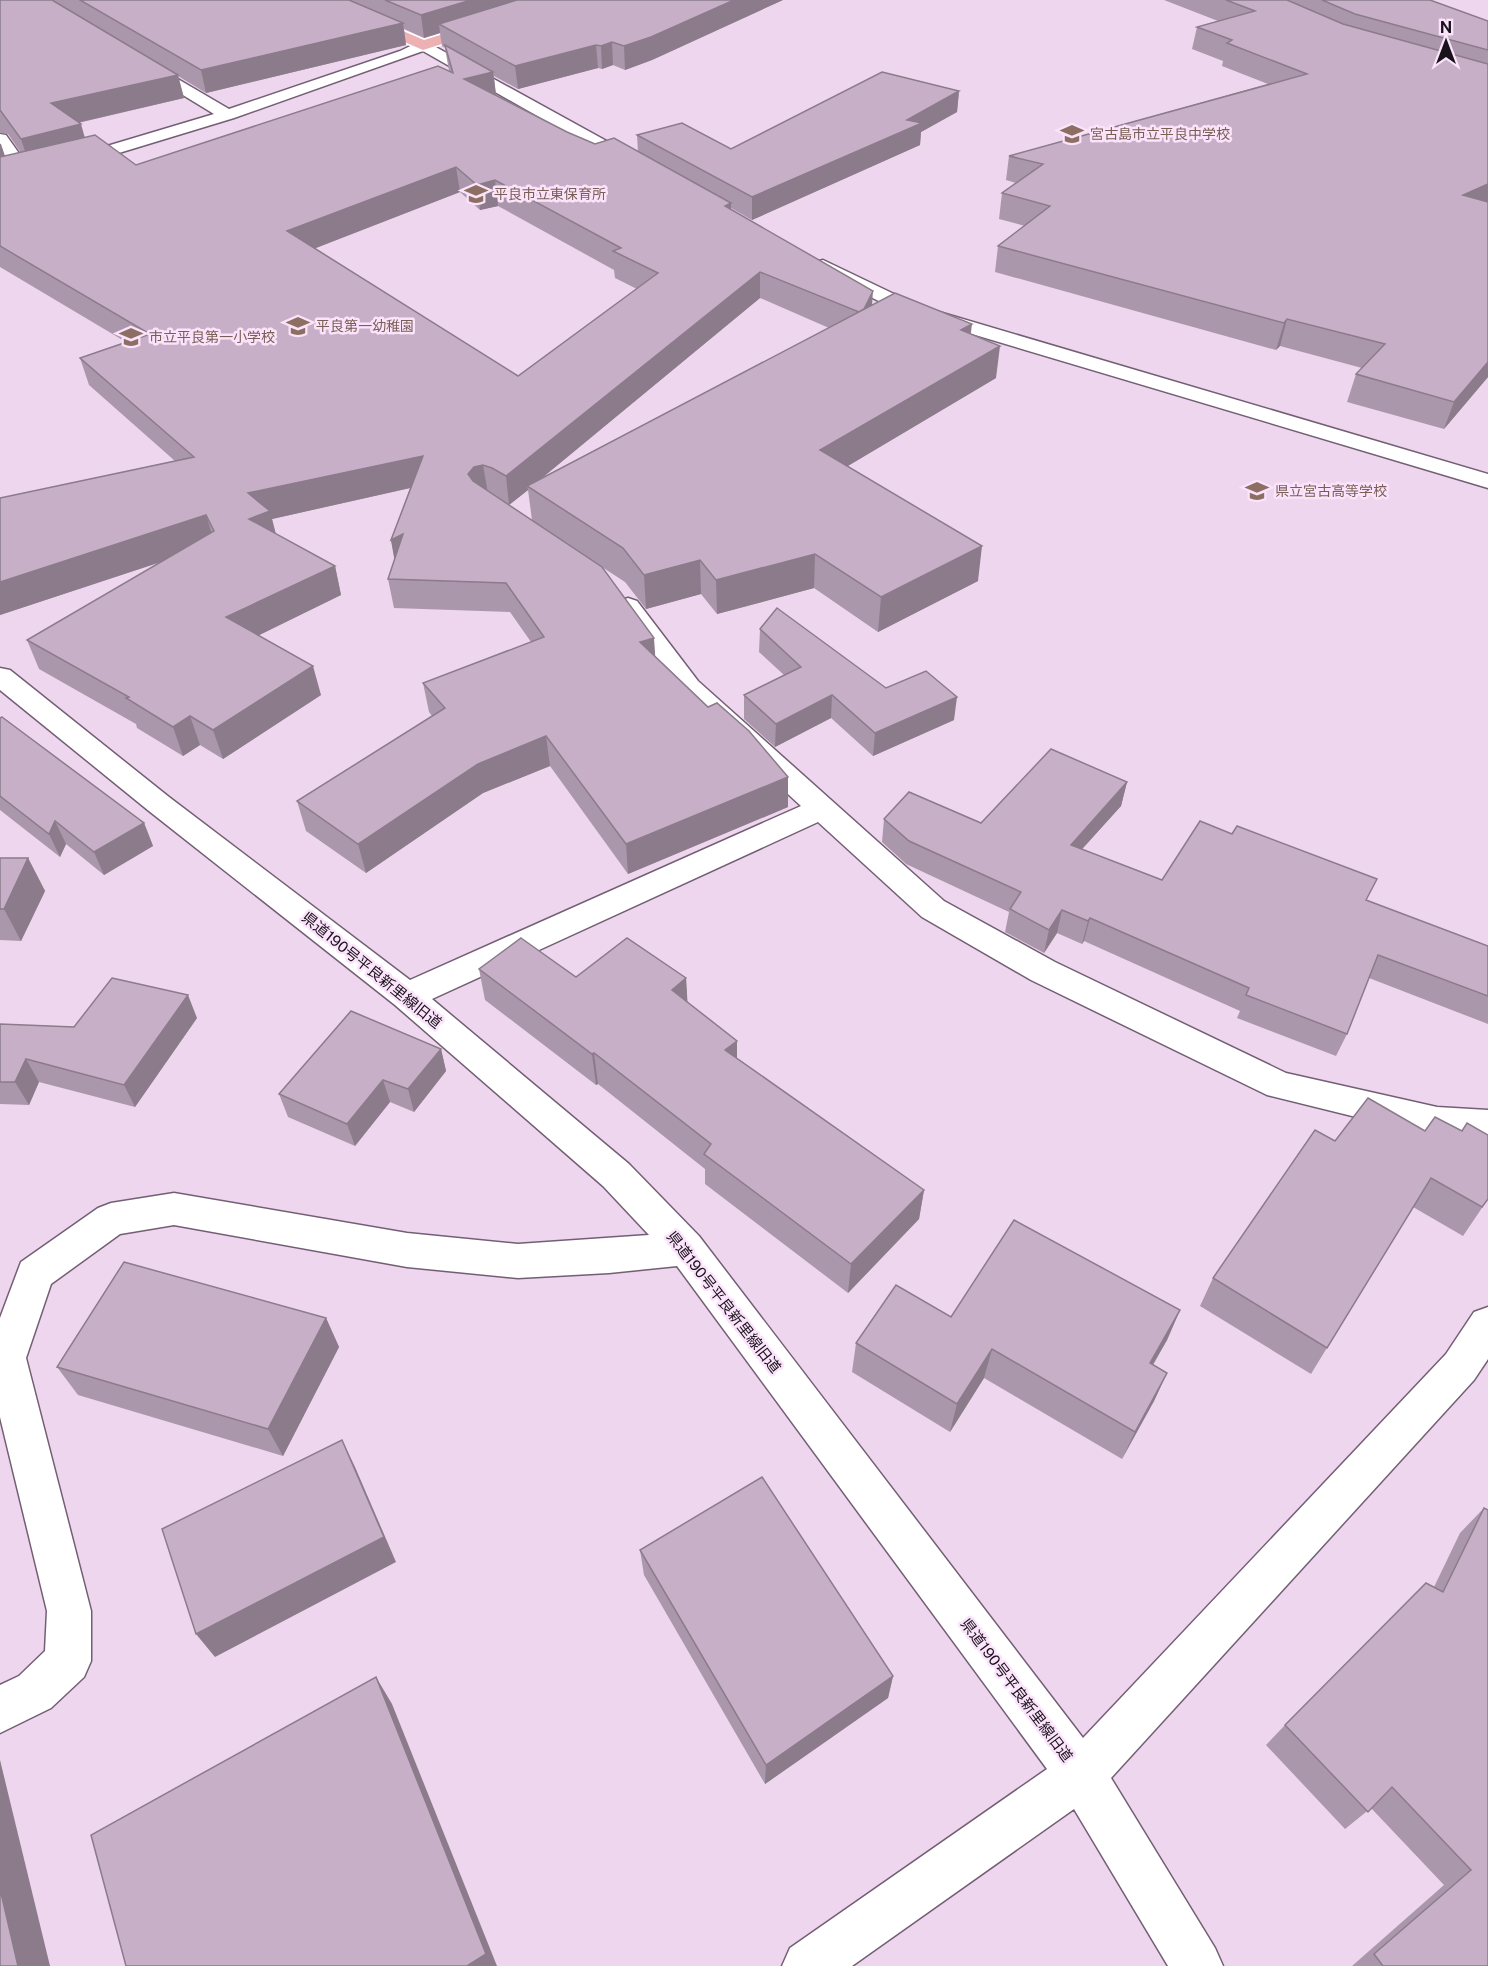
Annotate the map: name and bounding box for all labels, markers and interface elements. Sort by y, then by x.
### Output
north arrow [1416,12,1476,72]
text: N [1440,18,1452,37]
school or university icon: 宮古島市立平良中学校 [1059,121,1085,147]
place label: 宮古島市立平良中学校 [1090,126,1230,142]
school or university icon: 平良市立東保育所 [463,181,489,207]
place label: 平良市立東保育所 [494,186,606,202]
school or university icon: 平良第一幼稚園 [285,313,311,339]
place label: 平良第一幼稚園 [316,318,414,334]
school or university icon: 市立平良第一小学校 [118,324,144,350]
place label: 市立平良第一小学校 [149,329,275,345]
school or university icon: 県立宮古高等学校 [1244,478,1270,504]
place label: 県立宮古高等学校 [1275,483,1387,499]
street label: 県道190号平良新里線旧道 [299,908,445,1032]
street label: 県道190号平良新里線旧道 [664,1228,784,1376]
street label: 県道190号平良新里線旧道 [958,1615,1076,1765]

